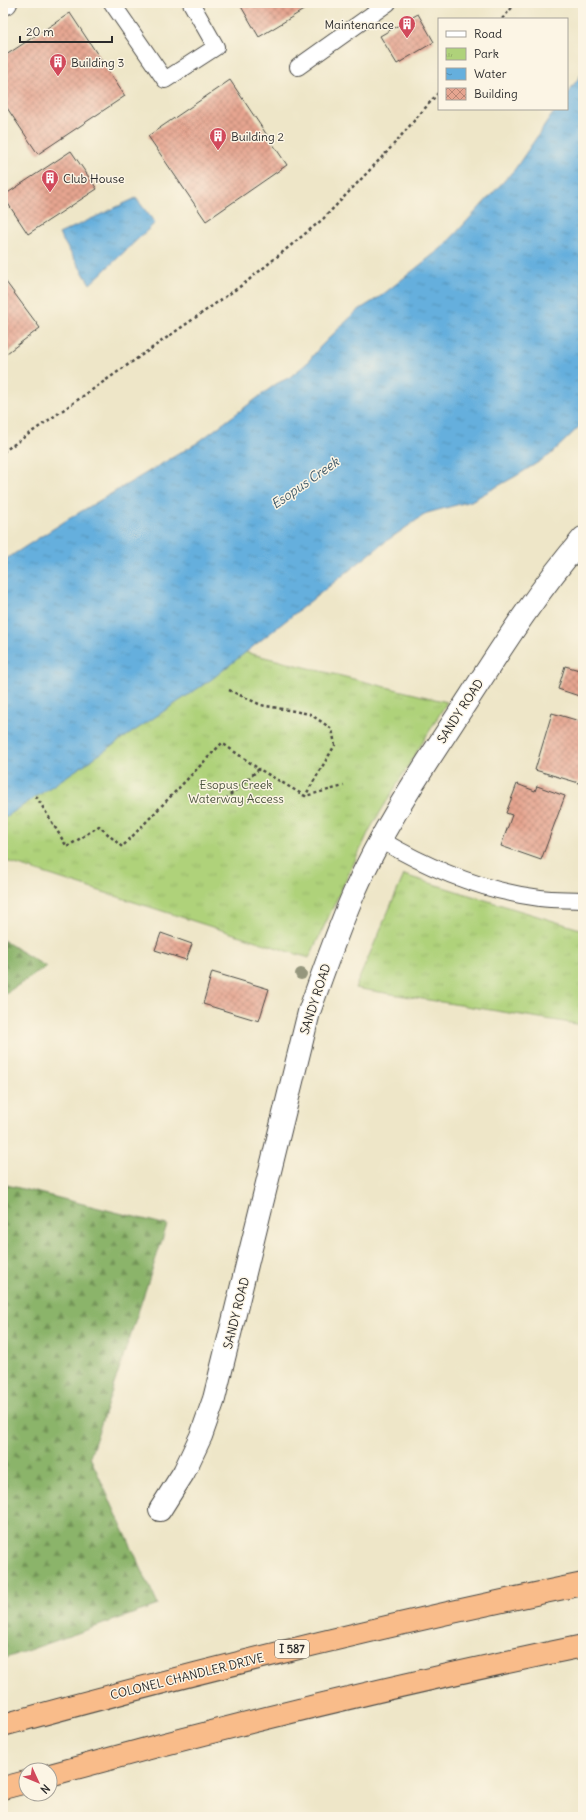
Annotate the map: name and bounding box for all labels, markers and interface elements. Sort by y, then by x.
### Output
building icon: Maintenance [397,14,417,39]
place label: Maintenance [324,17,394,32]
scale bar [20,18,112,44]
legend [438,18,568,110]
text: 20 m [26,24,54,39]
text: Road [474,26,502,41]
text: Park [474,46,499,61]
building icon: Building 3 [48,52,68,77]
place label: Building 3 [71,55,124,70]
text: Water [474,66,507,81]
text: Building [474,86,518,101]
building icon: Building 2 [208,126,228,151]
place label: Building 2 [231,129,284,144]
building icon: Club House [40,168,60,193]
place label: Club House [63,171,124,186]
water label: Esopus Creek [268,453,343,513]
street label: SANDY ROAD [434,676,486,746]
park label: Esopus Creek Waterway Access [188,777,284,806]
street label: SANDY ROAD [297,962,333,1036]
street label: SANDY ROAD [220,1276,252,1350]
road number: I 587 [275,1640,309,1658]
street label: COLONEL CHANDLER DRIVE [109,1650,265,1702]
north arrow [18,1762,58,1802]
text: N [38,1781,53,1797]

